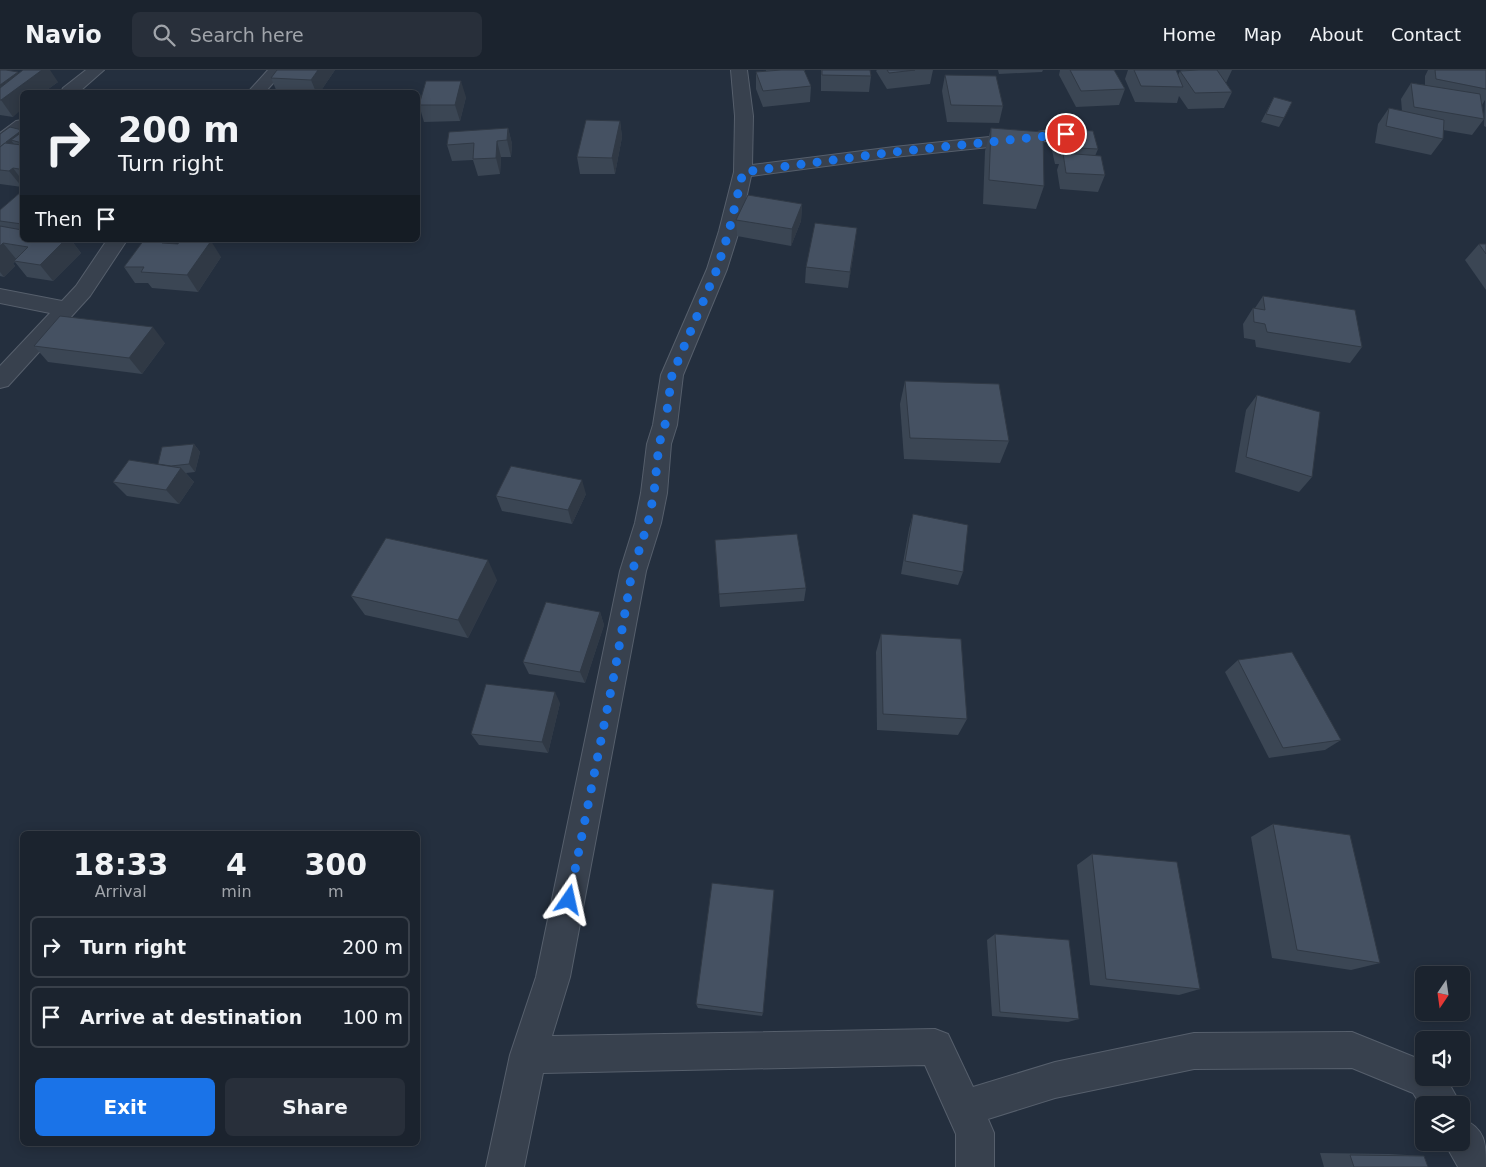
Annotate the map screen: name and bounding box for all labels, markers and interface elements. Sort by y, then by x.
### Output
search box [132,12,482,57]
text: Navio [25,21,102,49]
icon: search [150,21,178,49]
text: Search here [190,24,304,46]
text: Home [1163,24,1216,45]
text: Map [1244,24,1282,45]
text: About [1310,24,1363,45]
text: Contact [1391,24,1461,45]
icon: right [35,110,100,175]
text: 200 m [118,110,240,150]
pin [1045,113,1087,155]
icon: arrive [1052,120,1080,148]
text: Turn right [118,151,223,176]
icon: arrive [92,205,120,233]
text: Then [35,208,82,230]
text: 18:33 [73,847,168,882]
text: 4 [226,847,247,882]
text: 300 [304,847,367,882]
position arrow [542,873,594,925]
text: Arrival [95,882,147,901]
text: min [221,882,252,901]
text: m [328,882,344,901]
icon: right [37,933,65,961]
text: Turn right [80,936,186,958]
text: 200 m [342,936,403,958]
north arrow [1415,966,1470,1021]
map controls [1415,966,1470,1151]
icon: arrive [37,1003,65,1031]
text: Arrive at destination [80,1006,302,1028]
text: 100 m [342,1006,403,1028]
button: sound [1415,1031,1470,1086]
button: Exit [35,1078,215,1136]
button: Share [225,1078,405,1136]
button: layers [1415,1096,1470,1151]

